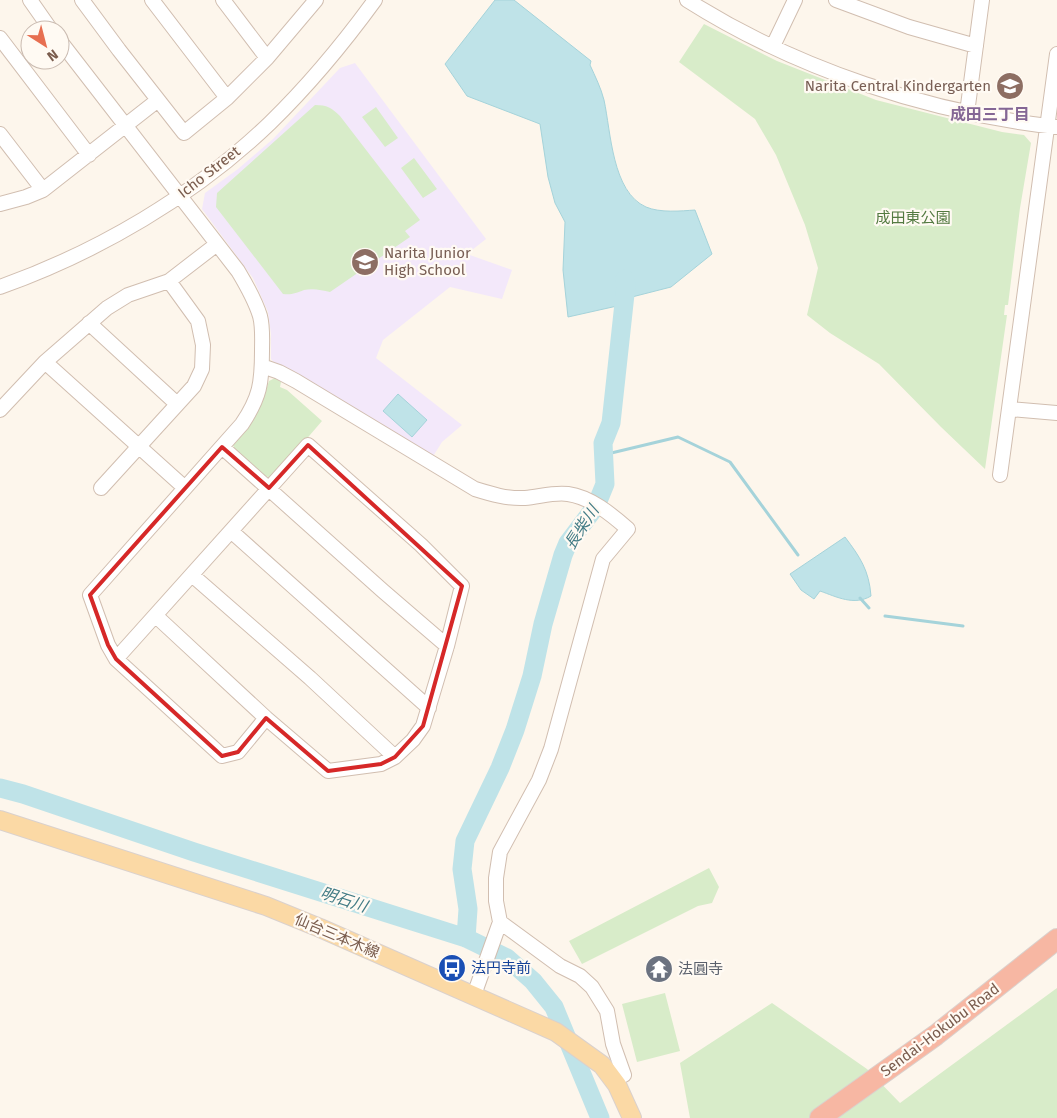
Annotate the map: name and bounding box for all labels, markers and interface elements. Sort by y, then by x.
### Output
north arrow [20,20,70,70]
text: N [44,46,61,65]
school or university icon: Narita Central Kindergarten [995,71,1025,101]
place label: Narita Central Kindergarten [805,77,991,95]
district label: 成田三丁目 [950,105,1030,124]
street label: Icho Street [174,142,244,202]
park label: 成田東公園 [875,209,951,227]
place label: Narita Junior High School [384,244,471,279]
school or university icon: Narita Junior High School [350,247,380,277]
water label: 長柴川 [560,500,604,553]
water label: 明石川 [318,883,372,917]
street label: 仙台三本木線 [292,910,382,962]
bus stop icon: 法円寺前 [437,953,467,983]
temple icon: 法圓寺 [644,954,674,984]
place label: 法円寺前 [471,959,531,977]
place label: 法圓寺 [678,960,723,978]
street label: Sendai-Hokubu Road [877,979,1003,1081]

